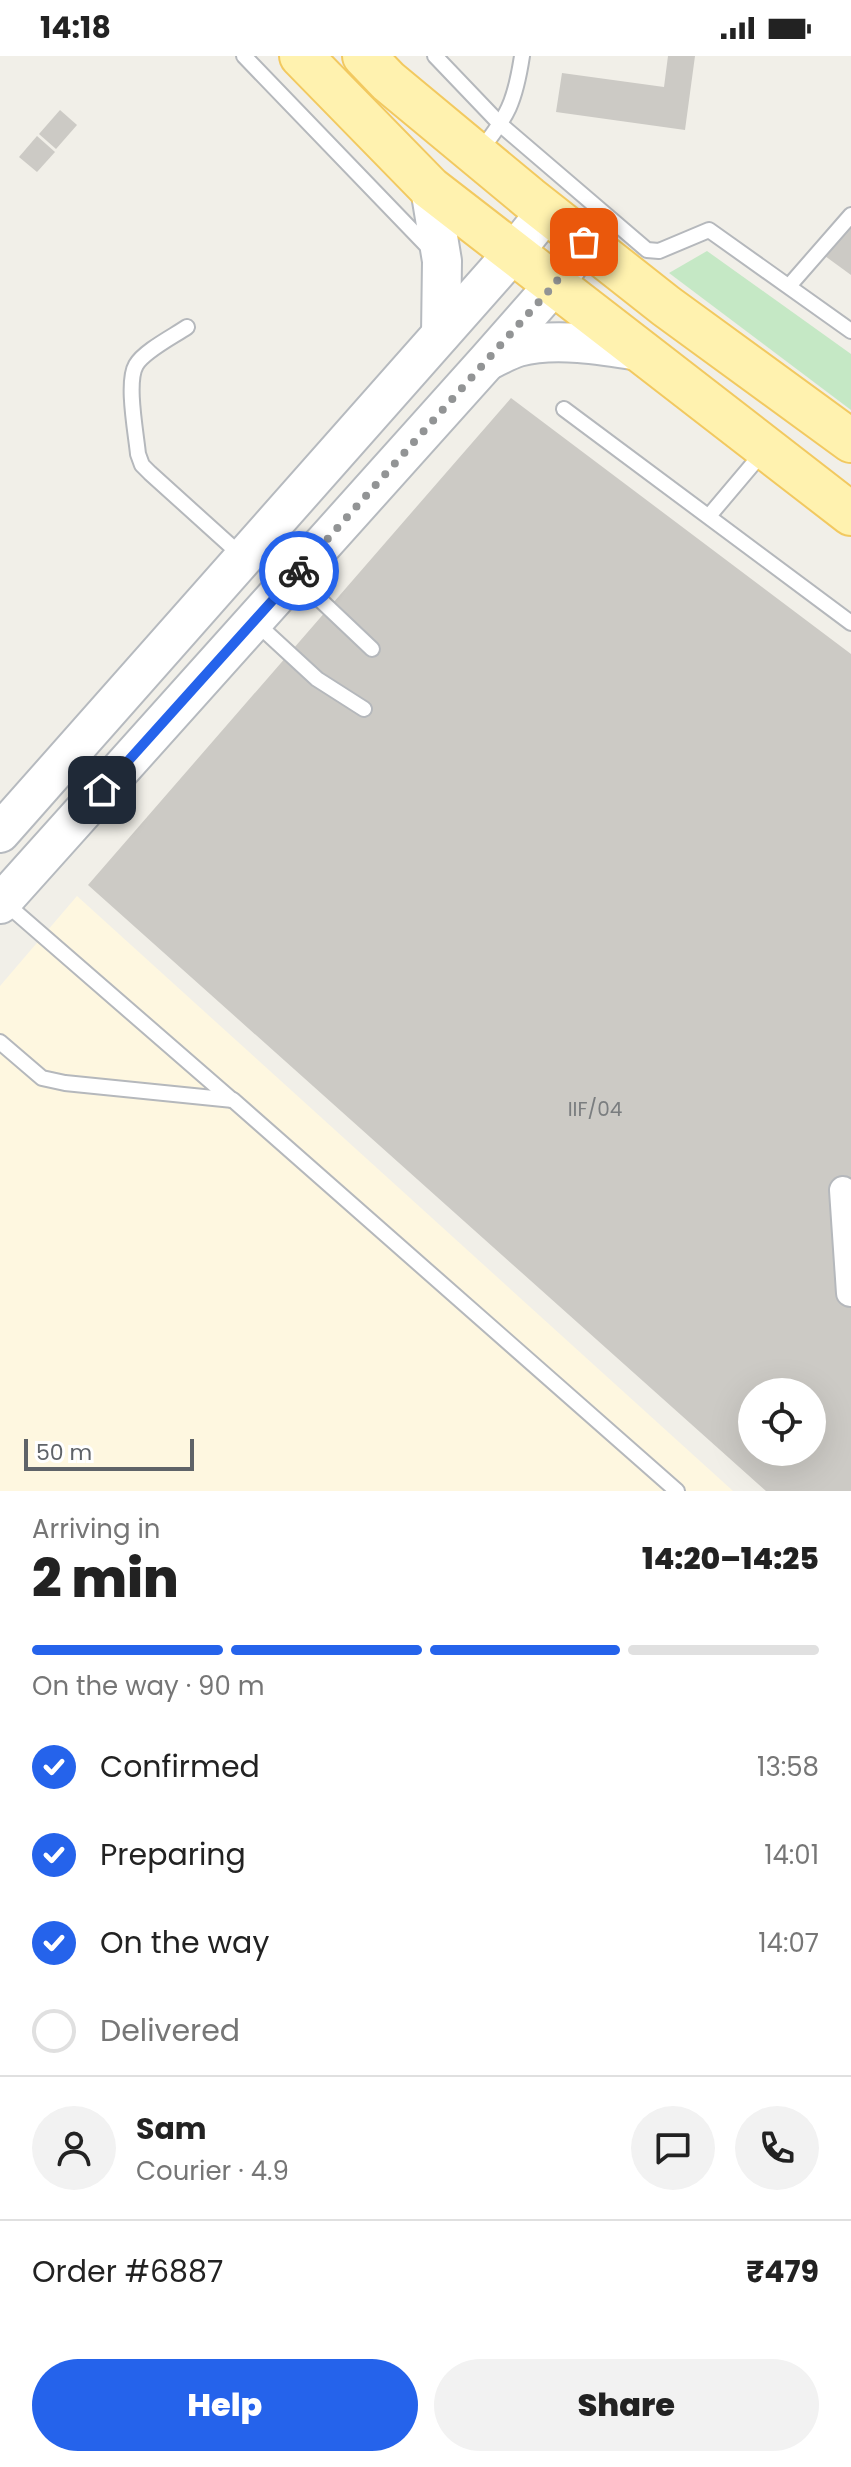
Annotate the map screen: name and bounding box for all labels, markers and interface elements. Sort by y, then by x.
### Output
text: 14:18 [40,6,111,49]
pin [550,208,618,276]
icon: bag [562,220,606,264]
courier [259,531,339,611]
icon: bike [277,549,321,593]
pin [68,756,136,824]
icon: home [80,768,124,812]
house number: IIF/04 [568,1095,622,1123]
map controls [738,1378,826,1466]
button: locate [738,1378,826,1466]
scale bar [24,1435,194,1471]
text: 50 m [36,1437,92,1468]
text: Arriving in [32,1511,161,1547]
text: 14:20–14:25 [642,1537,819,1580]
text: 2 min [32,1542,179,1615]
text: On the way · 90 m [32,1668,265,1704]
icon: check [32,1745,76,1789]
text: Confirmed [100,1745,260,1788]
text: 13:58 [757,1749,819,1785]
icon: check [32,1833,76,1877]
text: Preparing [100,1833,246,1876]
text: 14:01 [764,1837,819,1873]
icon: check [32,1921,76,1965]
text: On the way [100,1921,269,1964]
text: 14:07 [758,1925,819,1961]
text: Delivered [100,2009,240,2052]
button: person [32,2106,116,2190]
button: chat [631,2106,715,2190]
button: phone [735,2106,819,2190]
text: Sam [136,2107,207,2150]
text: Courier · 4.9 [136,2153,289,2189]
text: Order #6887 [32,2250,223,2293]
text: ₹479 [746,2250,819,2293]
button: Help [32,2359,418,2451]
button: Share [434,2359,819,2451]

